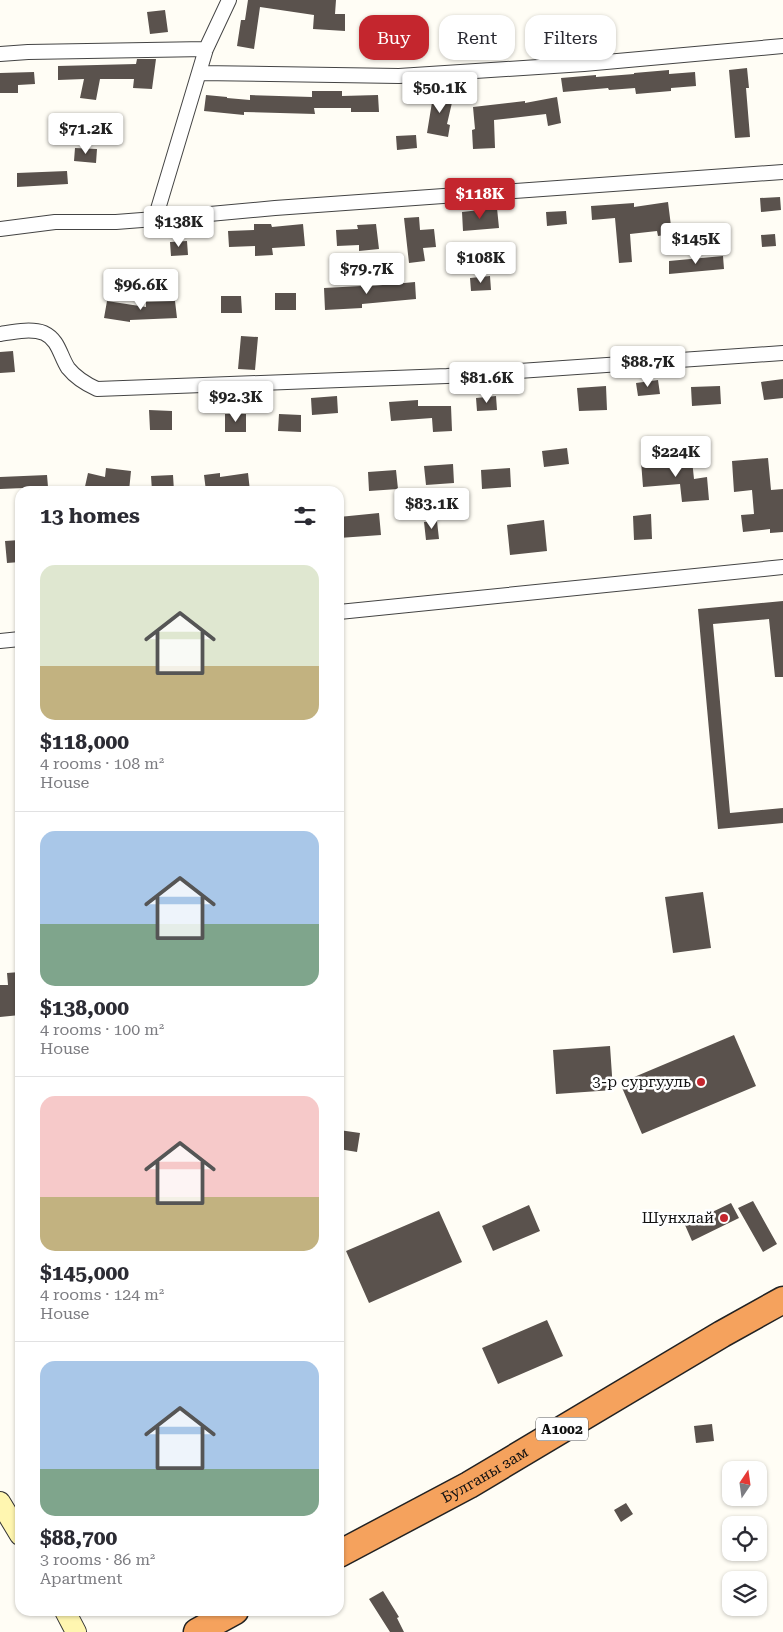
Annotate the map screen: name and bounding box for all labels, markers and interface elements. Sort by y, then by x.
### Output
chip: Buy [359,15,429,60]
chip: Rent [439,15,515,60]
chip: Filters [525,15,616,60]
pin: $50.1K [399,72,481,114]
text: $50.1K [413,78,467,97]
pin: $71.2K [45,112,127,155]
text: $71.2K [59,119,113,138]
pin: $118K [445,178,515,220]
text: $118K [456,184,504,203]
pin: $138K [144,206,214,248]
text: $138K [155,212,203,231]
pin: $145K [661,222,731,265]
text: $145K [672,229,720,248]
pin: $108K [446,242,516,284]
text: $108K [457,248,505,267]
pin: $79.7K [326,252,408,295]
text: $79.7K [340,259,394,278]
pin: $96.6K [100,268,182,311]
text: $96.6K [114,275,168,294]
pin: $88.7K [607,346,689,388]
text: $88.7K [621,352,675,371]
pin: $81.6K [446,362,528,404]
text: $81.6K [460,368,514,387]
pin: $92.3K [195,380,277,423]
text: $92.3K [209,387,263,406]
pin: $224K [641,436,711,478]
text: $224K [652,442,700,461]
pin: $83.1K [391,488,473,530]
text: $83.1K [405,494,459,513]
icon: filters [291,502,319,530]
text: 13 homes [40,504,140,528]
icon: home [135,598,225,688]
text: $118,000 [40,730,129,754]
text: 4 rooms · 108 m² [40,754,164,773]
text: House [40,773,89,792]
icon: home [135,863,225,953]
text: $138,000 [40,996,129,1020]
text: 4 rooms · 100 m² [40,1020,164,1039]
text: House [40,1039,89,1058]
place label: 3-р сургууль [592,1073,691,1091]
marker: 3-р сургууль [695,1076,707,1088]
icon: home [135,1128,225,1218]
place label: Шунхлай [642,1209,714,1227]
marker: Шунхлай [718,1212,730,1224]
text: $145,000 [40,1261,129,1285]
text: 4 rooms · 124 m² [40,1285,164,1304]
text: House [40,1304,89,1323]
icon: home [135,1393,225,1483]
road number: A1002 [536,1418,588,1440]
street label: Булганы зам [439,1443,531,1507]
north arrow [722,1461,768,1506]
map controls [722,1461,767,1616]
button: locate [722,1516,767,1561]
text: $88,700 [40,1526,117,1550]
text: 3 rooms · 86 m² [40,1550,155,1569]
text: Apartment [40,1569,123,1588]
button: layers [722,1571,767,1616]

